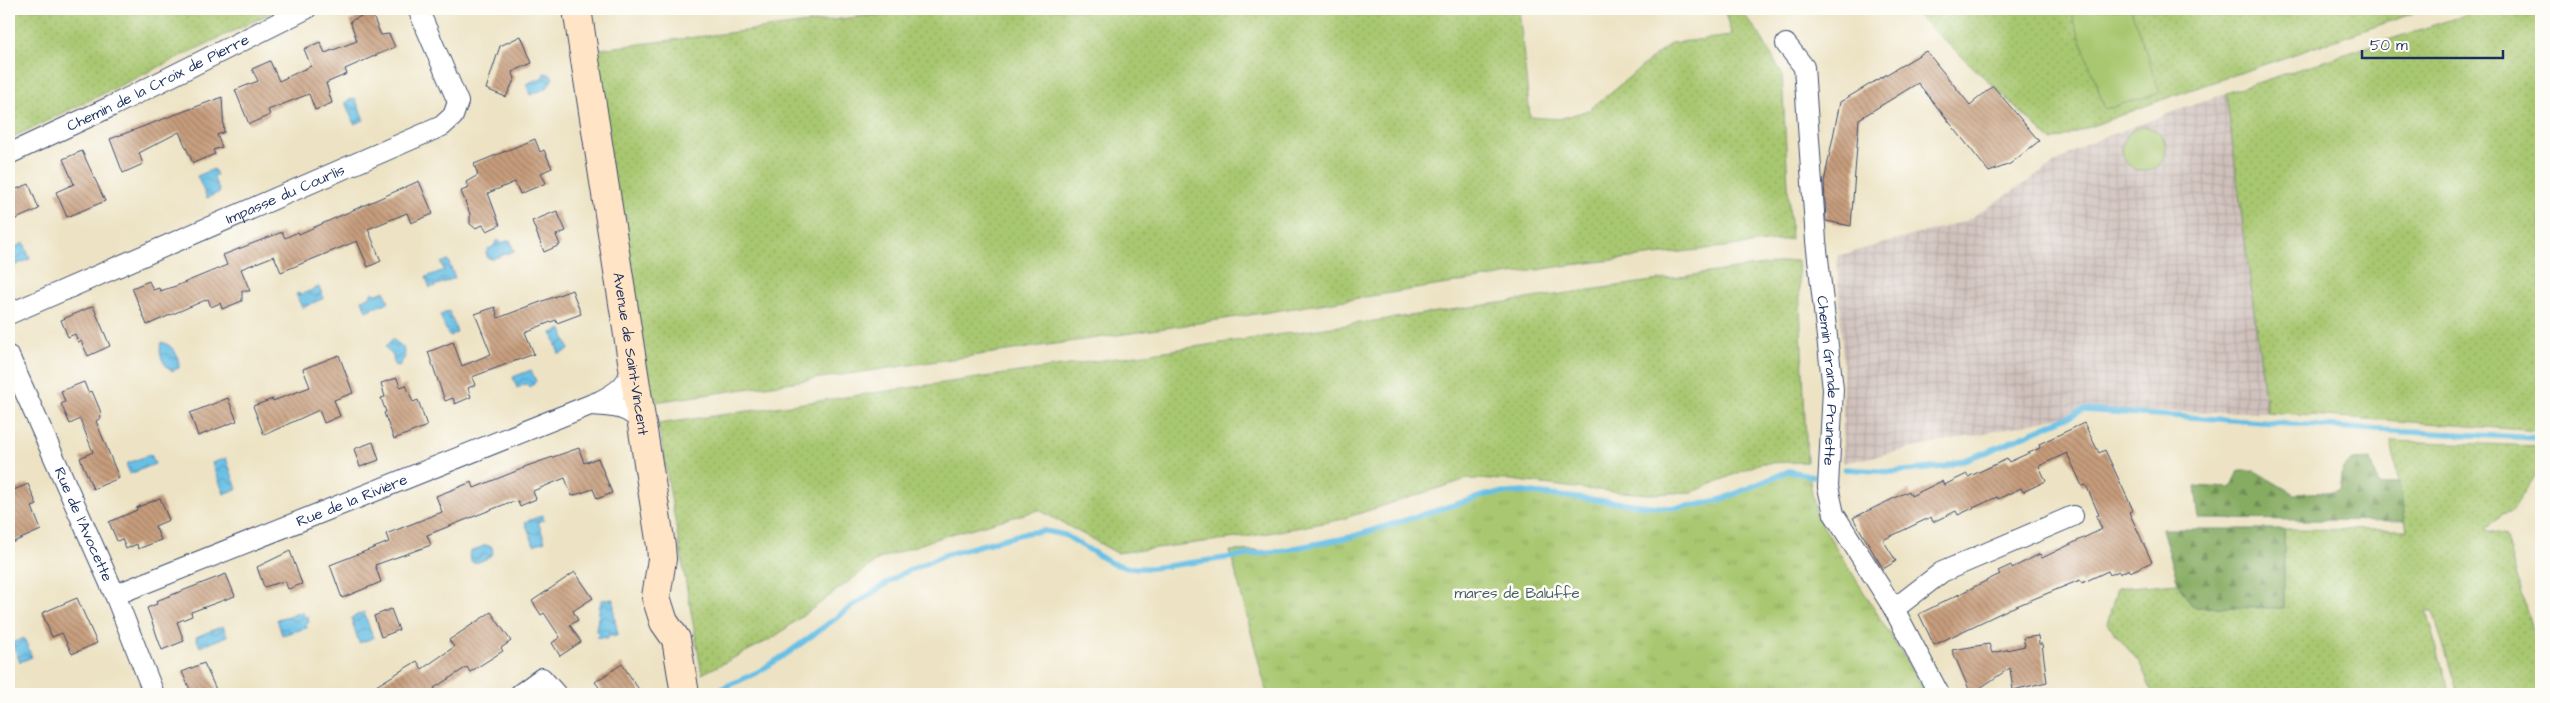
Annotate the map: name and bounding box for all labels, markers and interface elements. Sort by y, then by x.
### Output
scale bar [2362,28,2504,60]
street label: Chemin de la Croix de Pierre [63,29,253,137]
text: 50 m [2370,35,2408,56]
street label: Impasse du Courlis [223,159,348,230]
street label: Avenue de Saint-Vincent [607,271,654,437]
street label: Chemin Grande Prunette [1811,295,1843,466]
street label: Rue de l'Avocette [49,464,118,585]
street label: Rue de la Rivière [293,469,411,532]
park label: mares de Baluffe [1454,583,1580,604]

